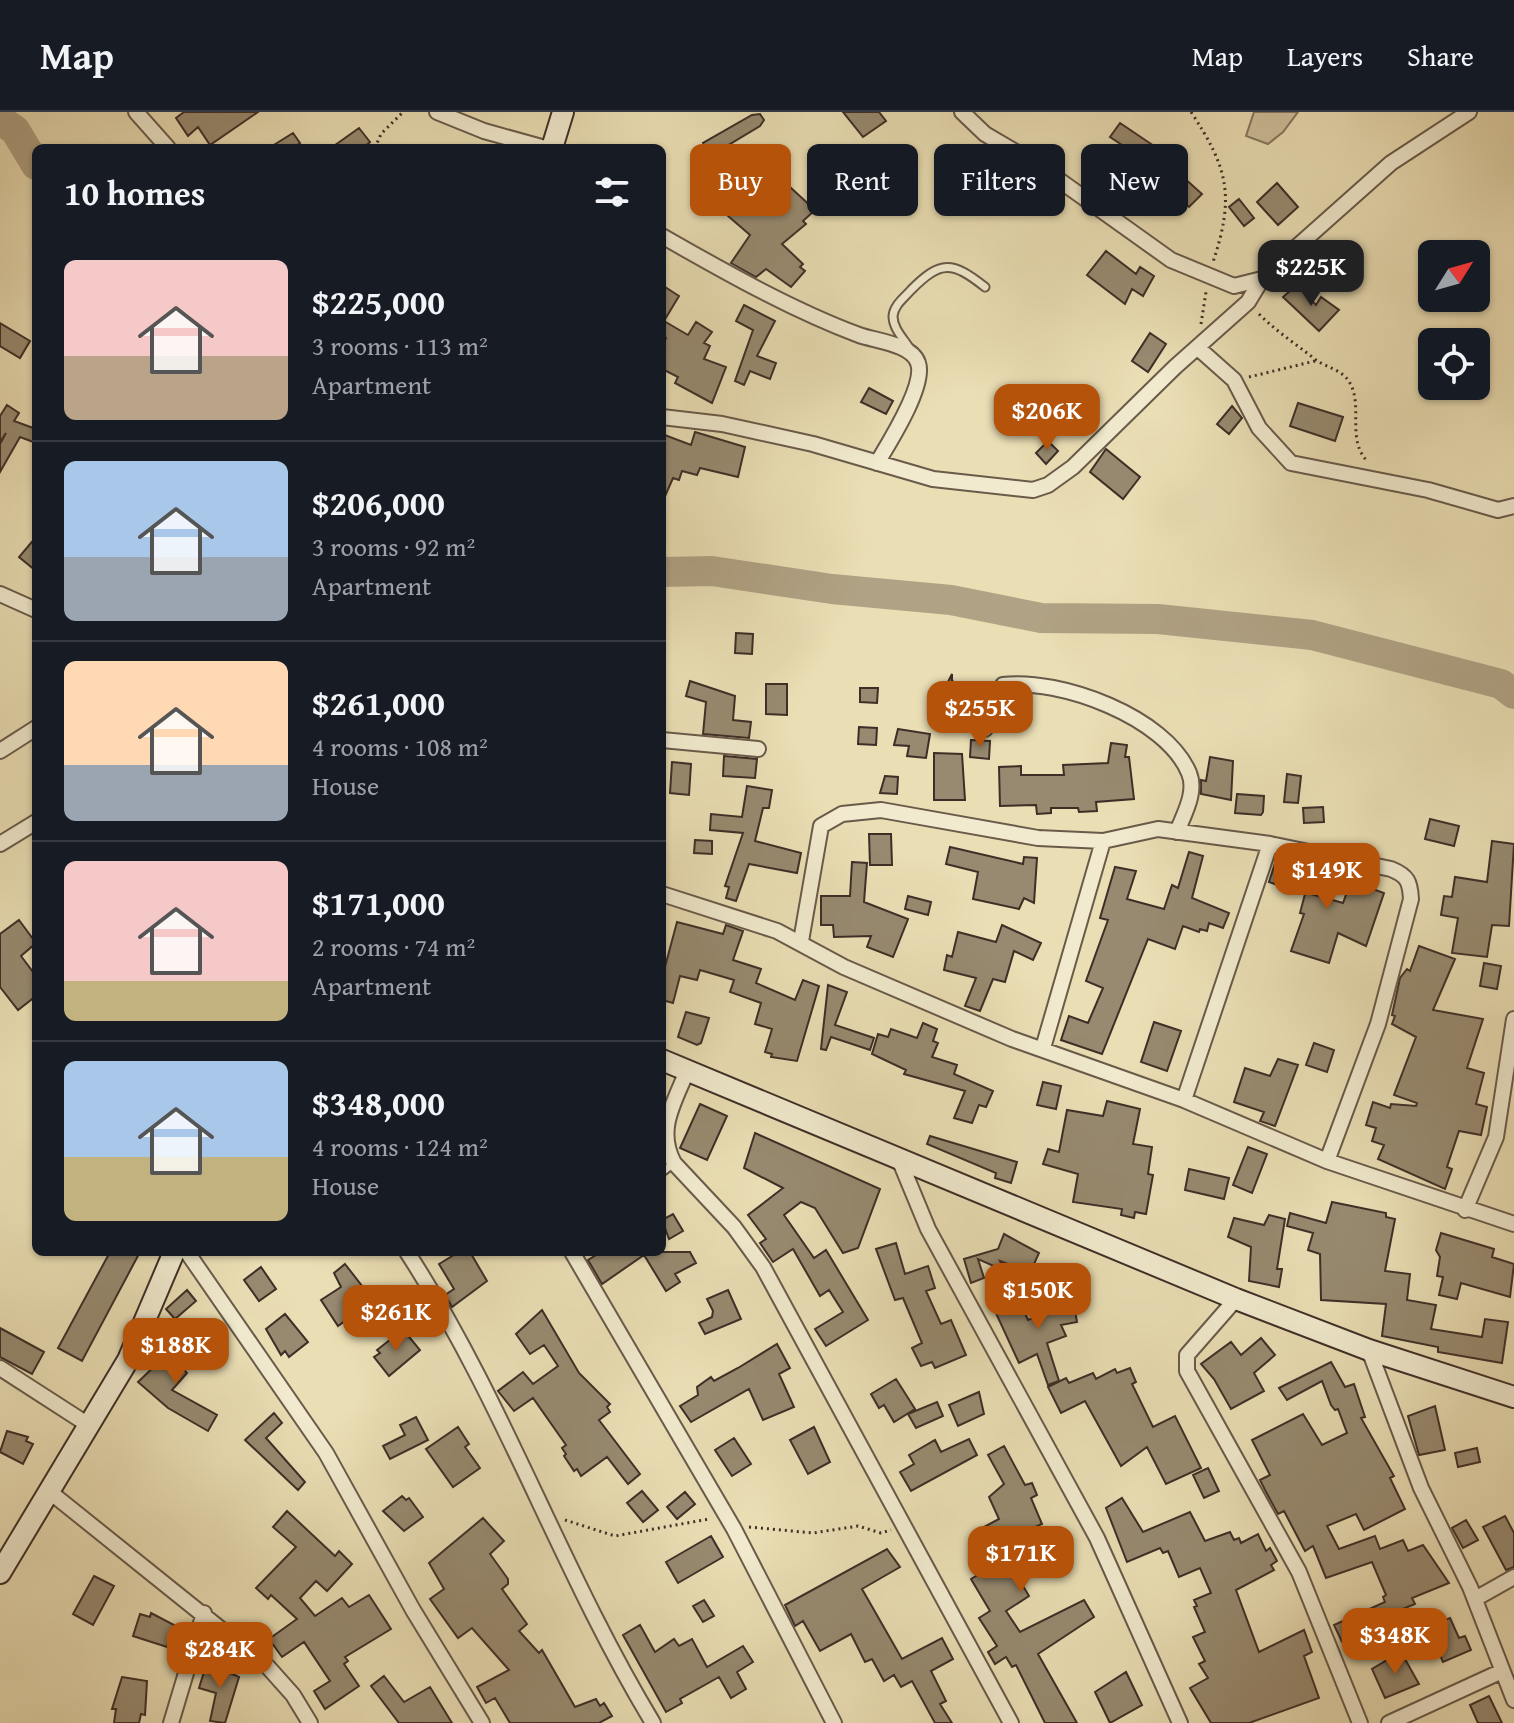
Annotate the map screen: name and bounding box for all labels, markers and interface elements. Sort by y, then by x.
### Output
text: Map [40,27,114,83]
text: Map [1192,35,1243,76]
text: Layers [1287,35,1363,76]
text: Share [1407,35,1474,76]
chip: Buy [690,144,791,216]
chip: Rent [807,144,918,216]
chip: Filters [934,144,1065,216]
chip: New [1081,144,1188,216]
text: 10 homes [64,168,205,217]
icon: filters [590,170,634,214]
pin: $225K [1255,240,1367,308]
north arrow [1418,240,1490,312]
map controls [1418,240,1490,400]
text: $225K [1276,246,1346,285]
text: $225,000 [312,277,445,326]
icon: home [128,292,224,388]
text: 3 rooms · 113 m² [312,326,488,365]
button: locate [1418,328,1490,400]
text: Apartment [312,365,431,404]
pin: $206K [991,384,1103,452]
text: $206K [1012,390,1082,429]
text: $206,000 [312,478,445,527]
icon: home [128,493,224,589]
text: 3 rooms · 92 m² [312,527,475,566]
text: Apartment [312,566,431,605]
text: $261,000 [312,678,445,727]
pin: $255K [924,681,1036,749]
text: $255K [945,687,1015,726]
icon: home [128,693,224,789]
text: 4 rooms · 108 m² [312,727,488,766]
text: House [312,766,379,805]
pin: $149K [1271,843,1383,911]
text: $149K [1292,849,1362,888]
text: $171,000 [312,878,445,927]
icon: home [128,893,224,989]
text: 2 rooms · 74 m² [312,927,475,966]
text: Apartment [312,966,431,1005]
text: $348,000 [312,1078,445,1127]
icon: home [128,1093,224,1189]
text: 4 rooms · 124 m² [312,1127,488,1166]
text: House [312,1166,379,1205]
pin: $150K [982,1263,1094,1331]
text: $150K [1003,1269,1073,1308]
pin: $261K [340,1285,452,1353]
text: $261K [361,1291,431,1330]
pin: $188K [120,1318,232,1386]
text: $188K [141,1324,211,1363]
pin: $171K [965,1526,1077,1594]
text: $171K [986,1532,1056,1571]
pin: $348K [1339,1608,1451,1676]
text: $348K [1360,1614,1430,1653]
pin: $284K [164,1622,276,1690]
text: $284K [185,1628,255,1667]

